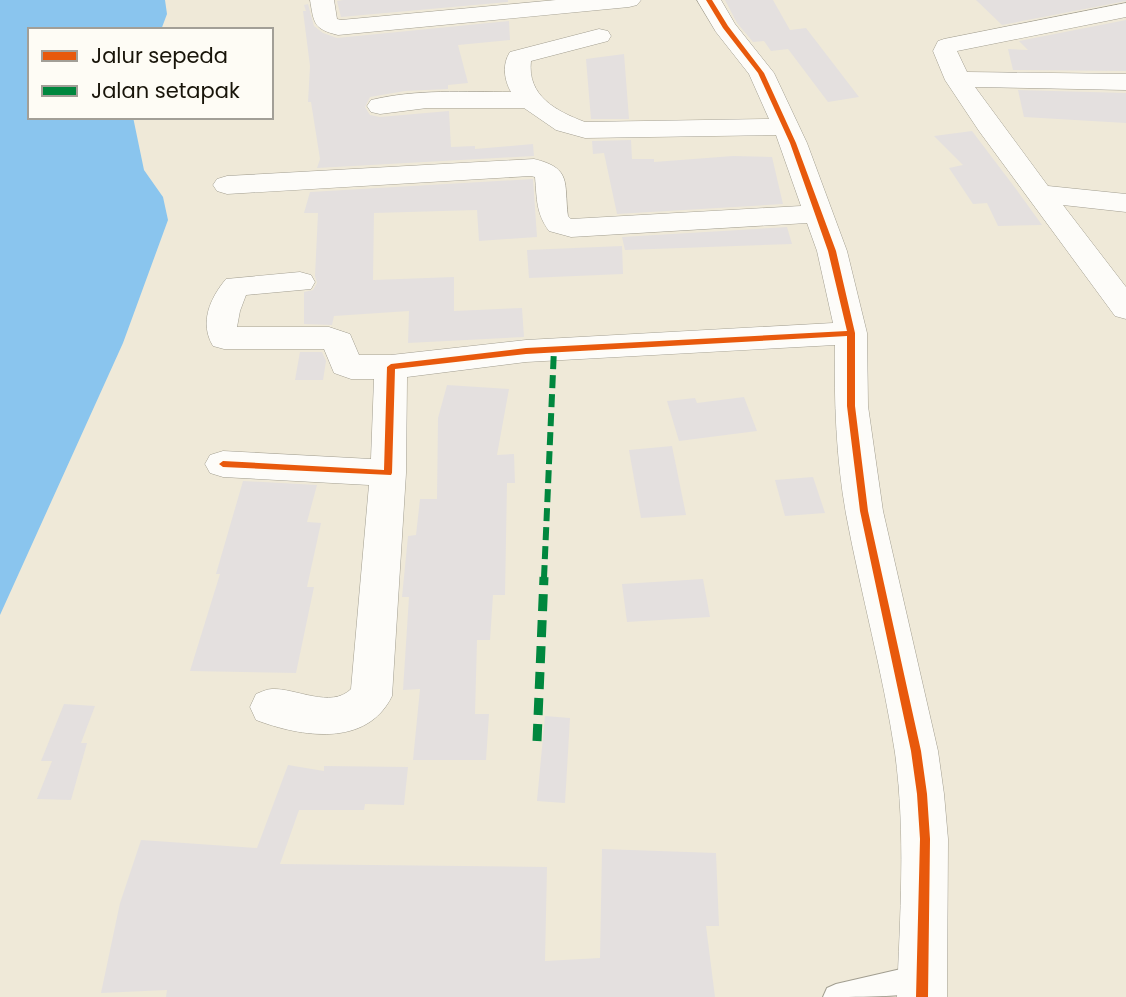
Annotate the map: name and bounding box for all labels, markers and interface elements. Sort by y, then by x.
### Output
legend [28,28,273,119]
text: Jalur sepeda [91,41,228,70]
text: Jalan setapak [91,76,240,105]

